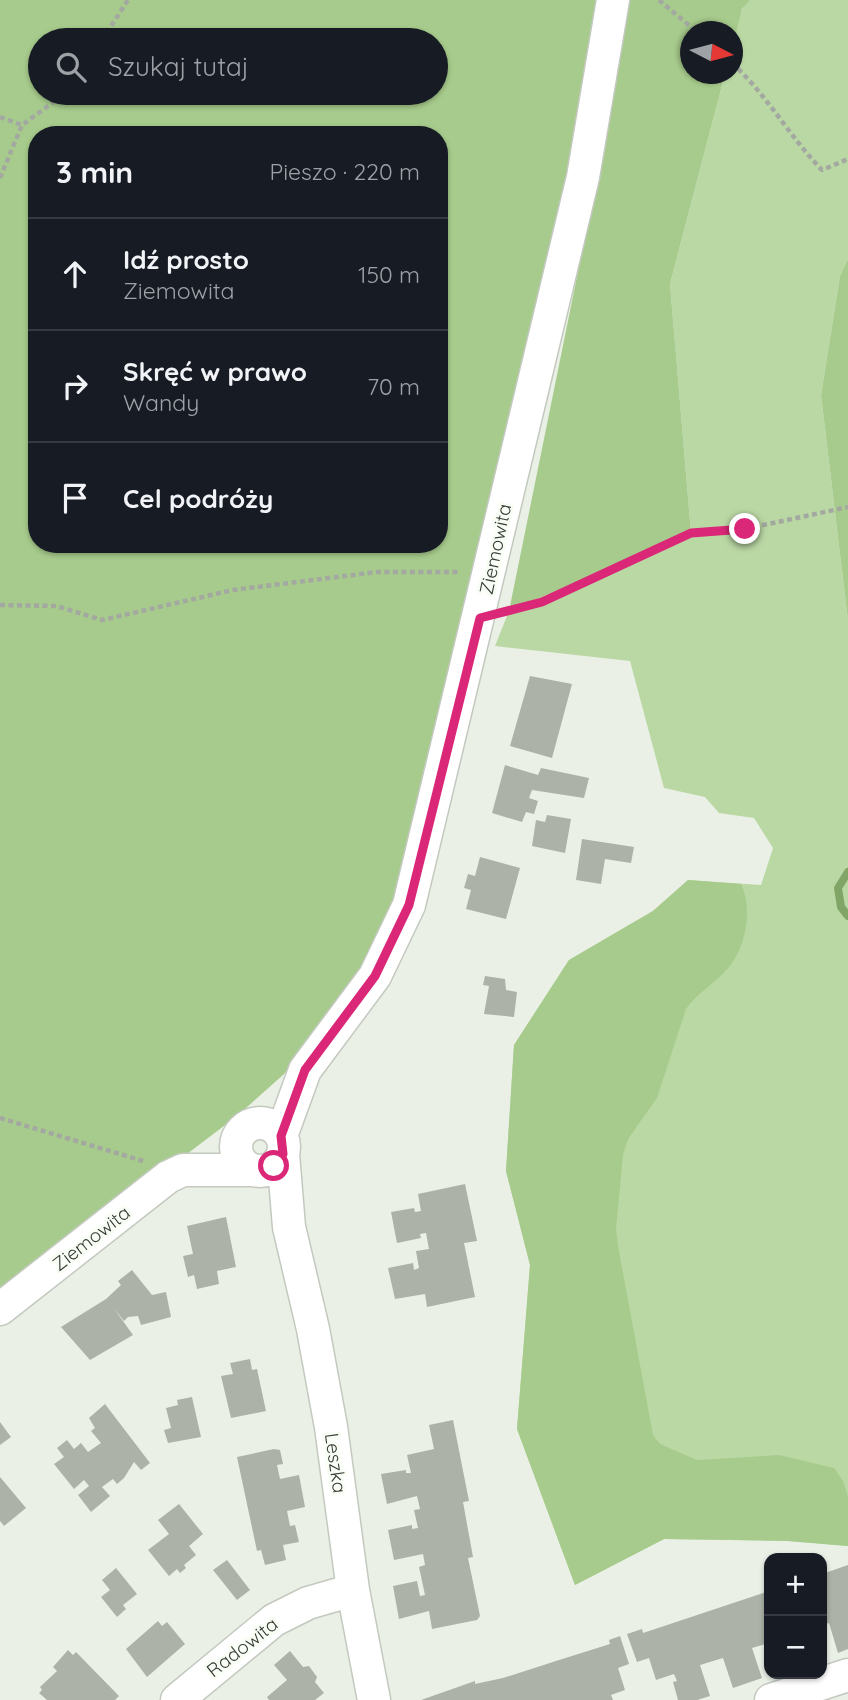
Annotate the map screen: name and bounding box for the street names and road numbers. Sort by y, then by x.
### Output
street label: Ziemowita [474,501,516,597]
street label: Ziemowita [47,1200,135,1276]
street label: Leszka [320,1431,352,1495]
street label: Radowita [202,1612,282,1682]

